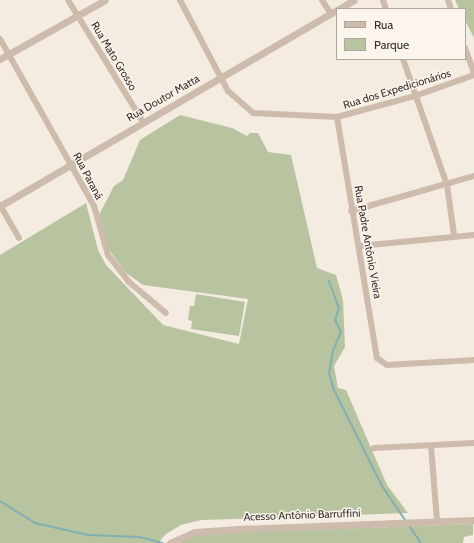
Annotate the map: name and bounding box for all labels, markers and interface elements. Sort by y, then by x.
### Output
legend [336,8,466,60]
text: Rua [374,17,393,32]
street label: Rua Mato Grosso [88,19,140,93]
text: Parque [374,37,409,52]
street label: Rua dos Expedicionários [342,66,452,112]
street label: Rua Doutor Matta [124,72,202,124]
street label: Rua Paraná [70,150,106,202]
street label: Rua Padre Antônio Vieira [352,184,384,300]
street label: Acesso Antônio Barruffini [243,506,361,524]

